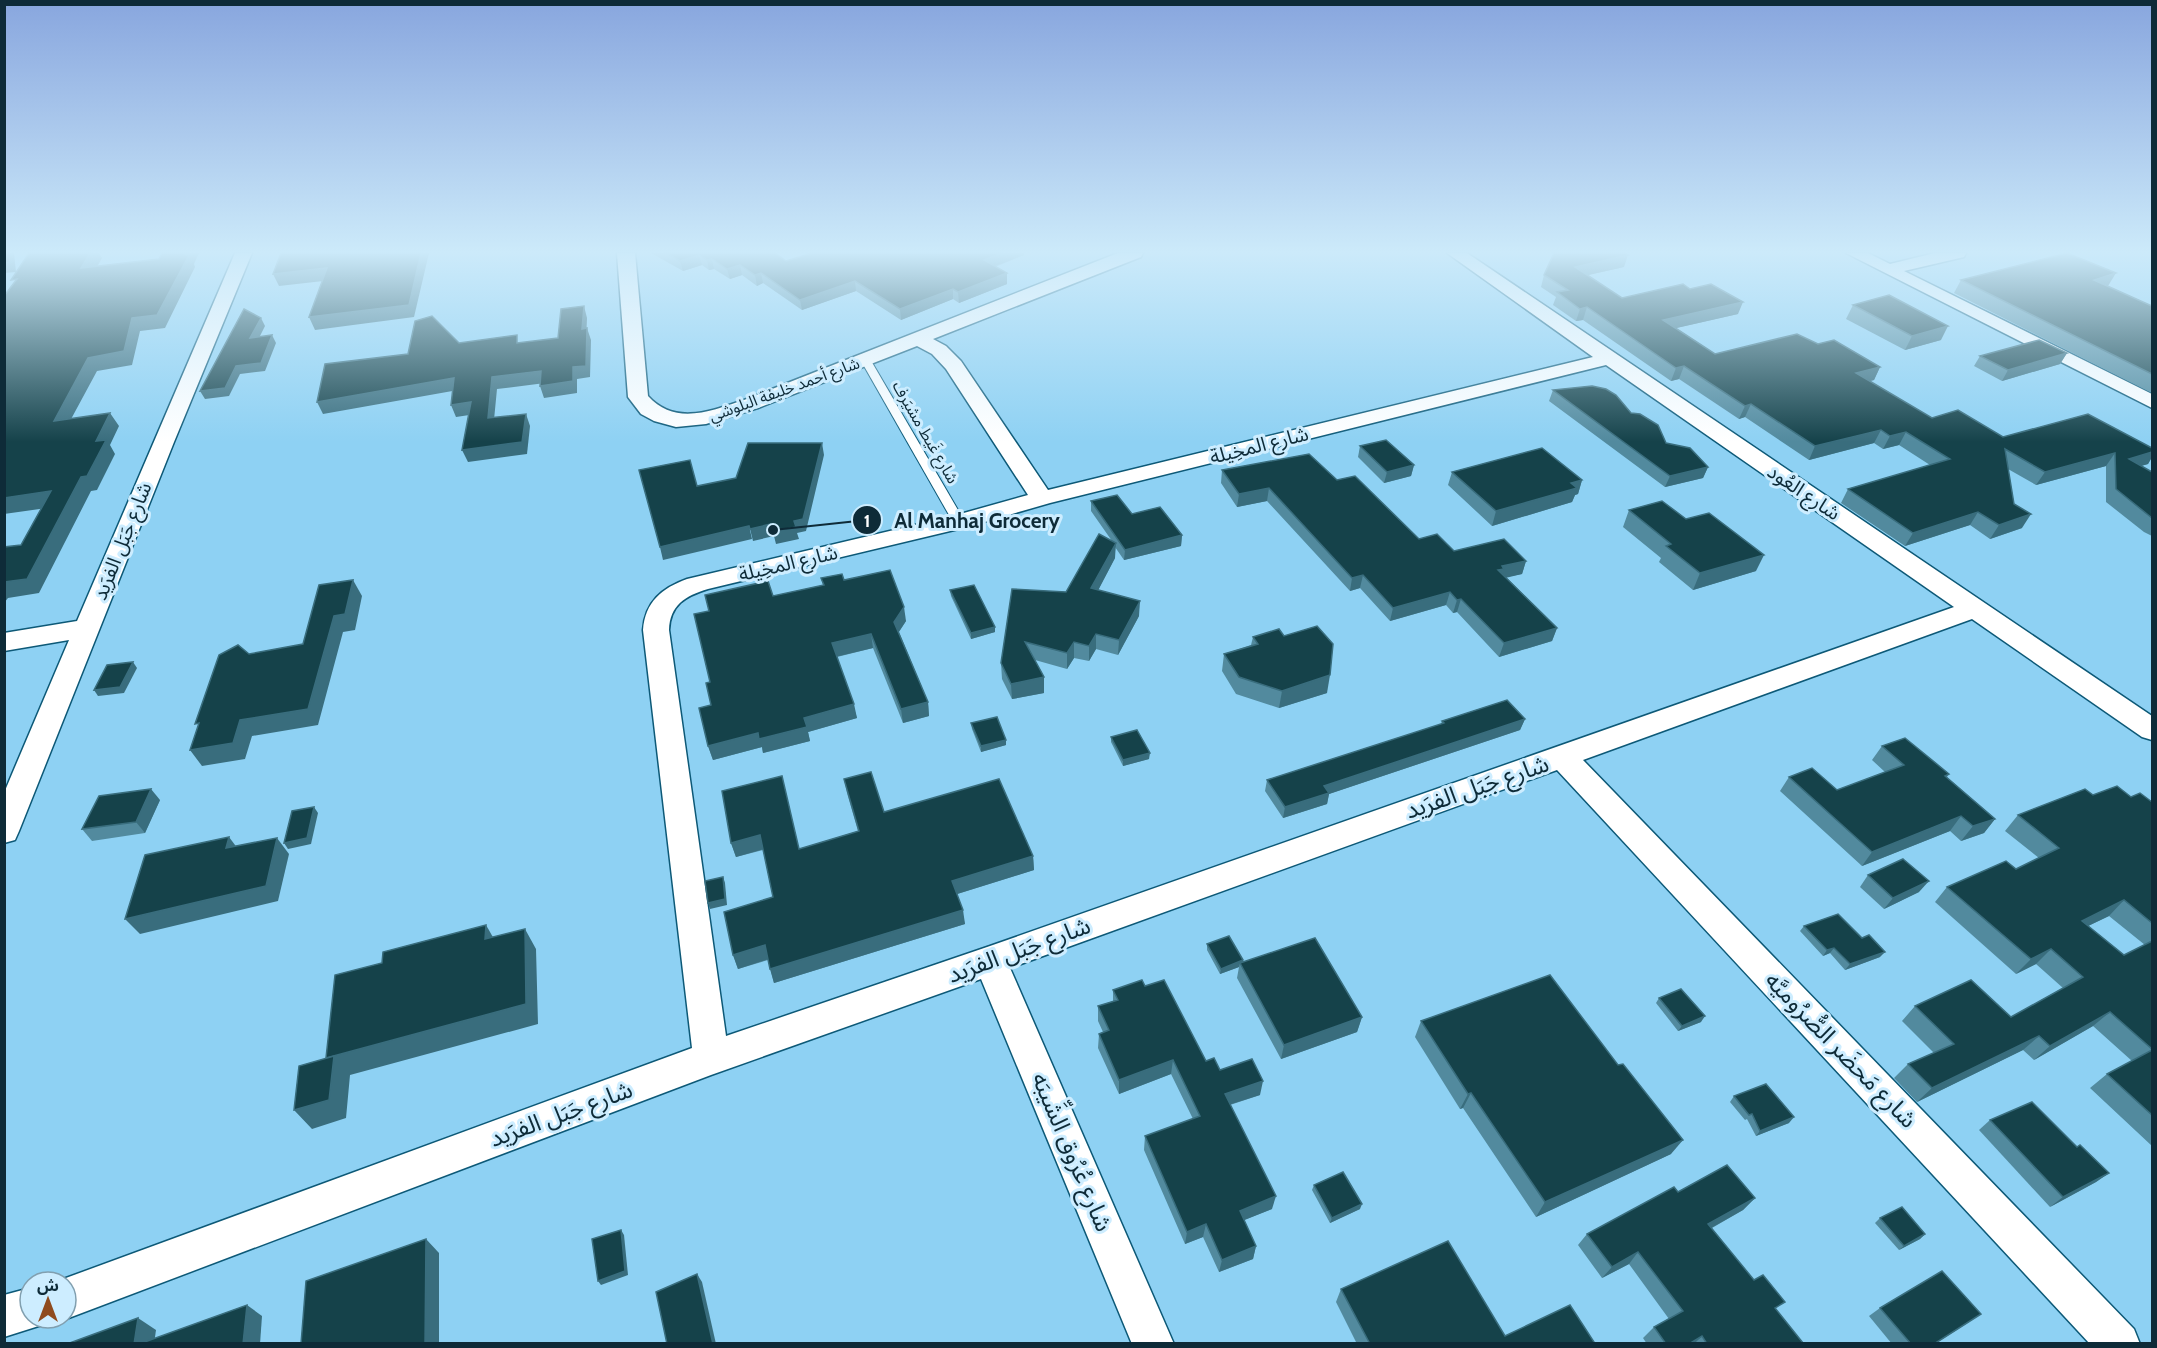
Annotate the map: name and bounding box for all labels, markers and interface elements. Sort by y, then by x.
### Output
street label: شارع أحمد خليفة البلوشي [706,353,863,428]
street label: شارع غَيط مشيَرف [886,378,963,488]
street label: شارع المخِيلة [1207,421,1312,472]
street label: شارع العُود [1761,459,1845,528]
street label: شارع جَبَل الفرَيد [87,479,159,605]
callout: Al Manhaj Grocery [852,501,1072,540]
text: Al Manhaj Grocery [894,508,1060,533]
text: 1 [864,510,870,532]
street label: شارع المخِيلة [736,540,841,589]
street label: شارع جَبَل الفرَيد [1401,748,1553,827]
street label: شارع جَبَل الفرَيد [943,910,1095,992]
street label: شارع مَحضَر الصُّرُوميَّه [1757,965,1924,1136]
street label: شارع عُرُوق الشِّيبَه [1023,1066,1124,1237]
street label: شارع جَبَل الفرَيد [485,1074,637,1156]
north arrow [18,1270,78,1330]
text: ش [37,1276,59,1295]

